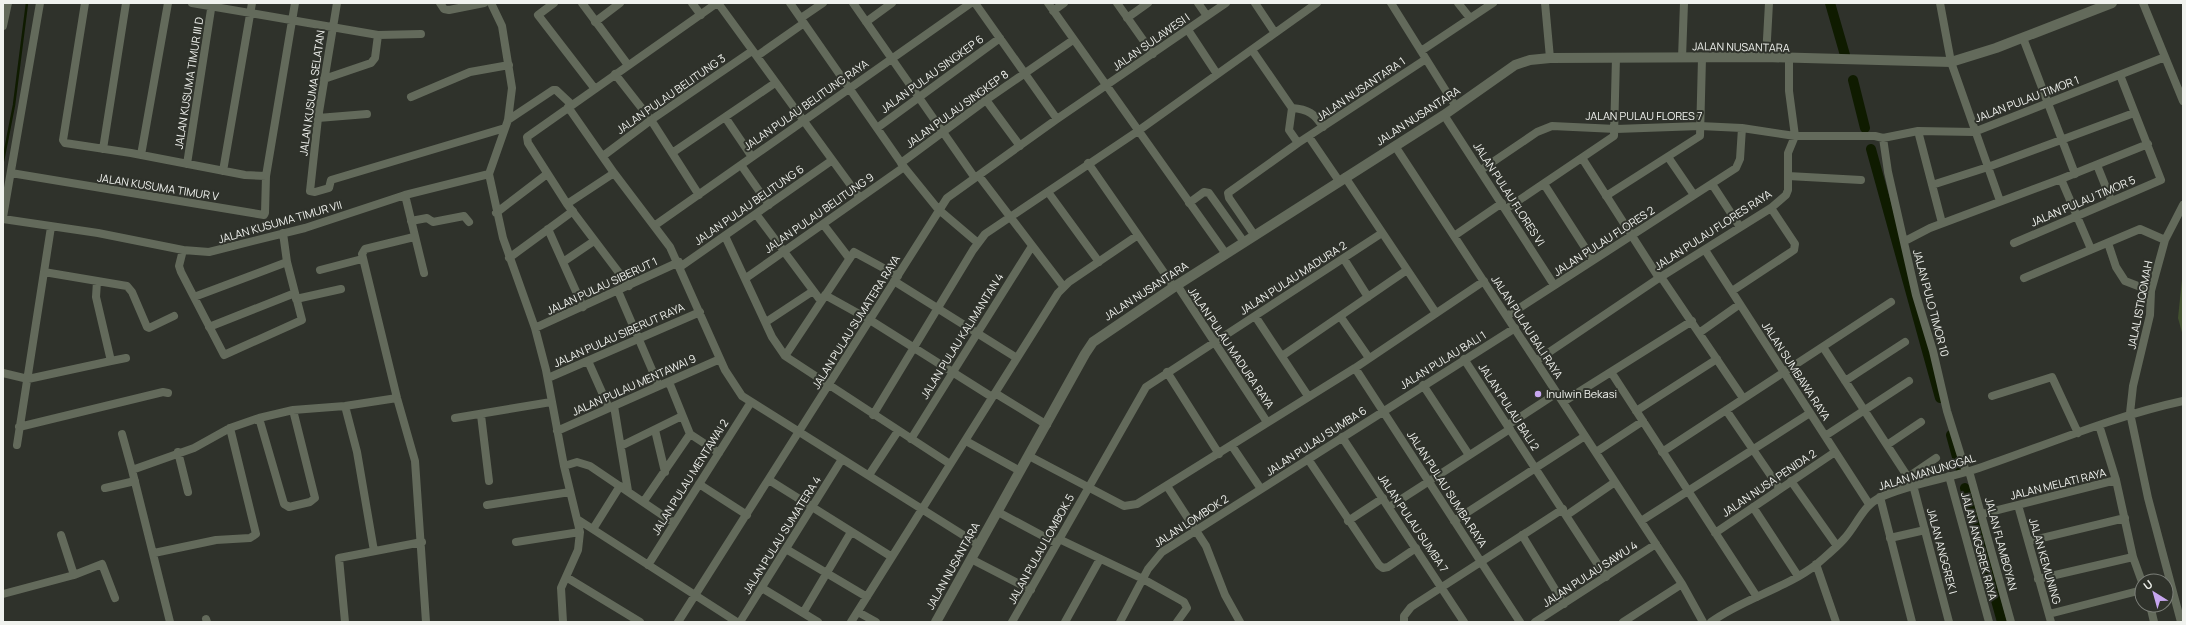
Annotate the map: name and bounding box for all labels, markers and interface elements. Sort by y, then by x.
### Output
street label: JALAN SULAWESI I [1109,9,1192,74]
street label: JALAN KUSUMA TIMUR III D [171,16,206,150]
street label: JALAN KUSUMA SELATAN [295,29,328,157]
street label: JALAN PULAU SINGKEP 6 [877,31,986,116]
street label: JALAN NUSANTARA [1692,38,1790,55]
street label: JALAN PULAU BELITUNG 3 [613,50,728,137]
street label: JALAN NUSANTARA 1 [1313,53,1408,124]
street label: JALAN PULAU BELITUNG RAYA [740,56,871,154]
street label: JALAN PULAU SINGKEP 8 [902,66,1011,151]
street label: JALAN PULAU TIMOR 1 [1973,72,2081,125]
street label: JALAN NUSANTARA [1373,83,1463,148]
street label: JALAN PULAU FLORES 7 [1585,108,1703,123]
street label: JALAN PULAU FLORES VI [1470,139,1549,248]
street label: JALAN PULAU BELITUNG 6 [691,161,807,248]
street label: JALAN KUSUMA TIMUR V [96,169,220,204]
street label: JALAN PULAU BELITUNG 9 [761,169,877,256]
street label: JALAN PULAU TIMOR 5 [2028,172,2138,229]
street label: JALAN PULAU FLORES RAYA [1651,186,1774,273]
street label: JALAN KUSUMA TIMUR VII [216,197,343,246]
street label: JALAN PULAU FLORES 2 [1550,202,1657,279]
street label: JALAN PULAU MADURA 2 [1236,237,1349,318]
street label: JALAN PULO TIMOR 10 [1910,248,1953,358]
street label: JALAN PULAU SUMATERA RAYA [808,252,903,392]
street label: JALAN PULAU SIBERUT 1 [544,253,660,318]
street label: JALAN NUSANTARA [1101,258,1191,323]
street label: JALAL ISTIQOMAH [2124,259,2155,350]
street label: JALAN PULAU KALIMANTAN 4 [917,270,1007,402]
street label: JALAN PULAU BALI RAYA [1488,272,1567,381]
street label: JALAN PULAU MADURA RAYA [1185,284,1278,412]
street label: JALAN PULAU SIBERUT RAYA [551,299,687,370]
street label: JALAN SUMBAWA RAYA [1759,318,1834,423]
street label: JALAN PULAU BALI 1 [1397,327,1489,392]
street label: JALAN PULAU MENTAWAI 9 [569,350,698,419]
street label: JALAN PULAU BALI 2 [1476,360,1543,453]
place label: Inulwin Bekasi [1546,386,1617,401]
marker: Inulwin Bekasi [1533,389,1543,399]
street label: JALAN PULAU SUMBA 6 [1262,402,1369,479]
street label: JALAN PULAU MENTAWAI 2 [648,416,731,538]
street label: JALAN PULAU SUMBA RAYA [1404,428,1491,550]
street label: JALAN NUSA PENIDA 2 [1719,445,1819,520]
street label: JALAN MANUNGGAL [1876,449,1978,493]
street label: JALAN MELATI RAYA [2008,464,2108,503]
street label: JALAN PULAU SUMBA 7 [1375,470,1452,575]
street label: JALAN PULAU SUMATERA 4 [739,473,824,597]
street label: JALAN ANGGREK RAYA [1958,490,2001,602]
street label: JALAN PULAU LOMBOK.5 [1004,491,1077,607]
street label: JALAN LOMBOK 2 [1150,491,1231,550]
street label: JALAN FLAMBOYAN [1982,496,2021,592]
street label: JALAN ANGGREK I [1924,506,1961,596]
street label: JALAN KEMUNING [2026,516,2065,606]
street label: JALAN NUSANTARA [922,519,983,612]
street label: JALAN PULAU SAWU 4 [1539,537,1640,610]
north arrow [2134,573,2174,613]
text: U [2140,576,2155,593]

